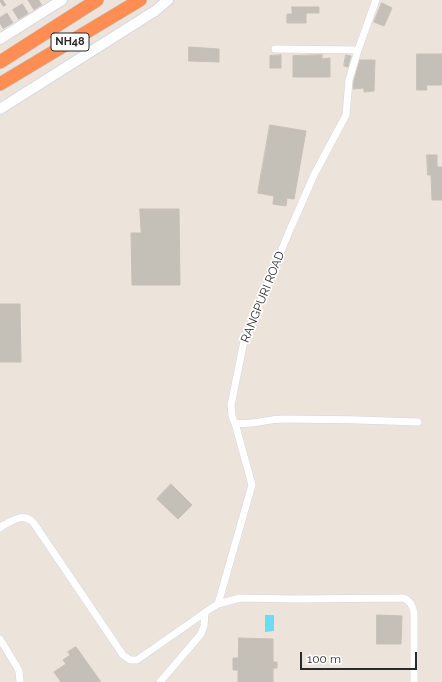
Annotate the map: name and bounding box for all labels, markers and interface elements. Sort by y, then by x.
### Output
road number: NH48 [51,33,89,51]
street label: RANGPURI ROAD [238,249,288,345]
scale bar [302,644,419,670]
text: 100 m [307,652,341,666]

